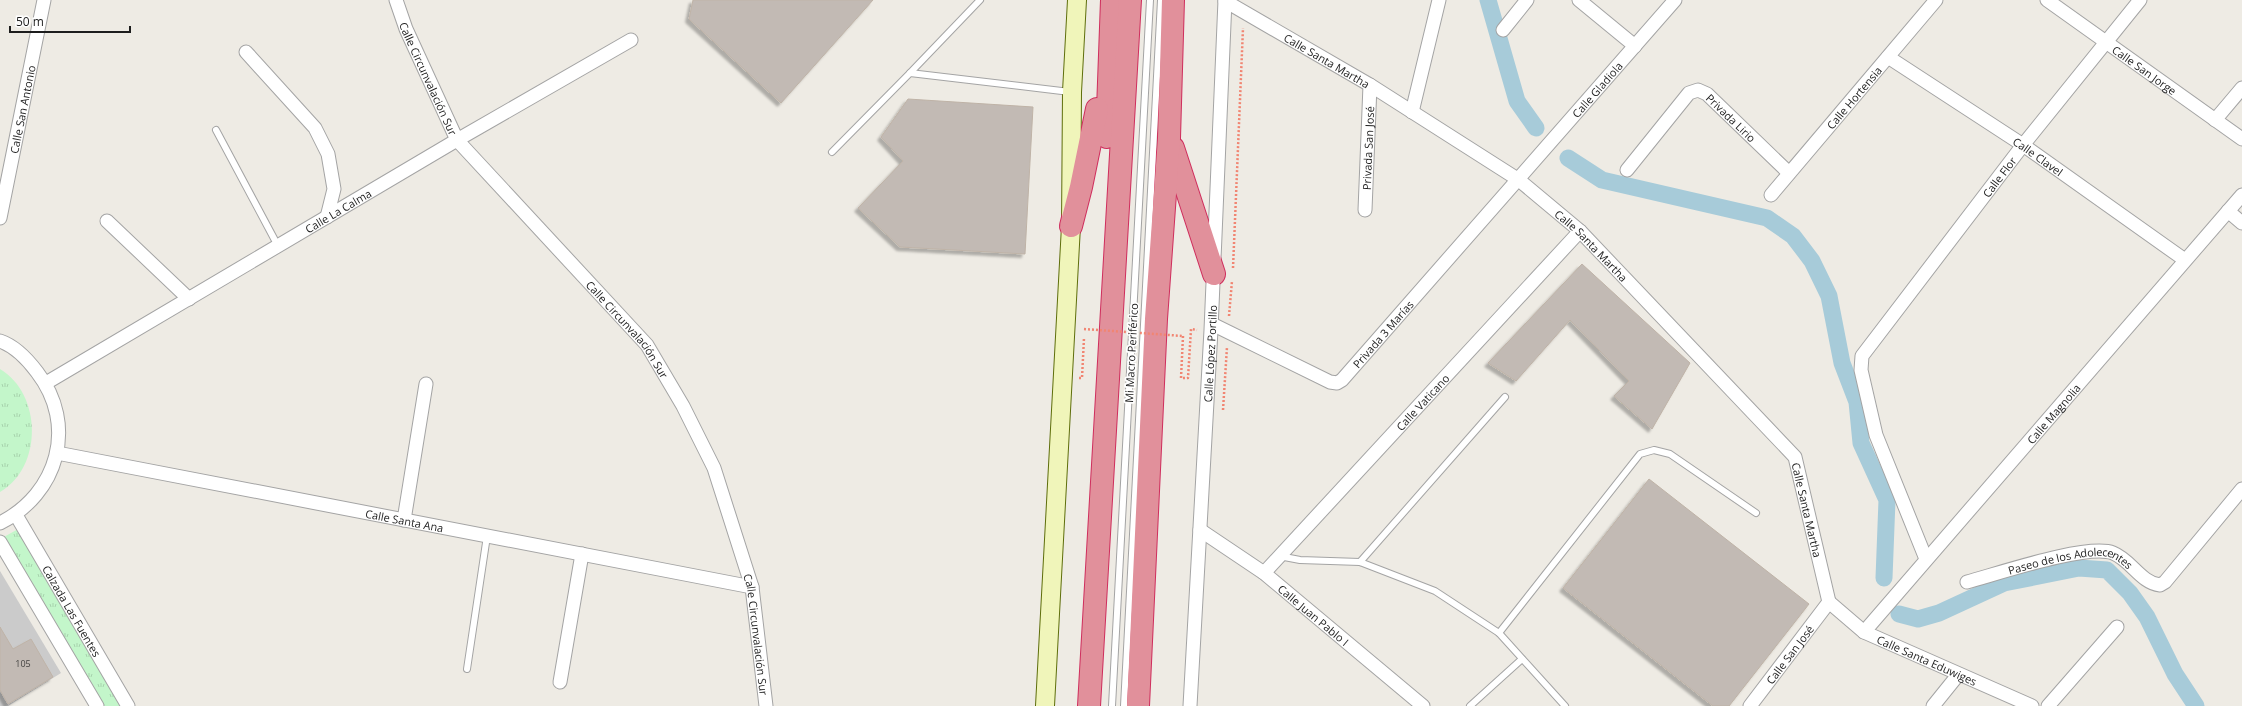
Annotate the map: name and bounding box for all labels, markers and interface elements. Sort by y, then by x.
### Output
scale bar [10,8,130,34]
text: 50 m [16,13,44,30]
street label: Calle Circunvalación Sur [397,20,461,138]
street label: Calle Santa Martha [1281,29,1373,91]
street label: Calle San Jorge [2110,42,2180,98]
street label: Calle Gladiola [1568,58,1625,120]
street label: Calle San Antonio [6,63,38,155]
street label: Calle Hortensia [1823,63,1885,132]
street label: Privada Lirio [1703,90,1760,145]
street label: Privada San José [1358,106,1377,190]
street label: Calle Clavel [2010,133,2066,179]
street label: Calle Flor [1979,153,2019,200]
street label: Calle La Calma [302,185,374,236]
street label: Calle Santa Martha [1552,206,1631,284]
street label: Calle Circunvalación Sur [583,277,673,381]
street label: Privada 3 Marías [1349,297,1416,371]
street label: Mi Macro Periférico [1121,302,1141,403]
street label: Calle López Portillo [1199,304,1220,403]
street label: Calle Vaticano [1392,370,1452,433]
street label: Calle Magnolia [2023,380,2083,447]
street label: Calle Santa Martha [1789,461,1826,559]
street label: Calle Santa Ana [364,505,445,535]
street label: Paseo de los Adolecentes [2006,544,2137,577]
street label: Calzada Las Fuentes [39,562,105,659]
street label: Calle Circunvalación Sur [741,572,772,697]
street label: Calle Juan Pablo I [1275,581,1352,649]
street label: Calle San José [1762,622,1817,687]
street label: Calle Santa Eduwiges [1875,631,1979,688]
house number: 105 [15,657,31,670]

